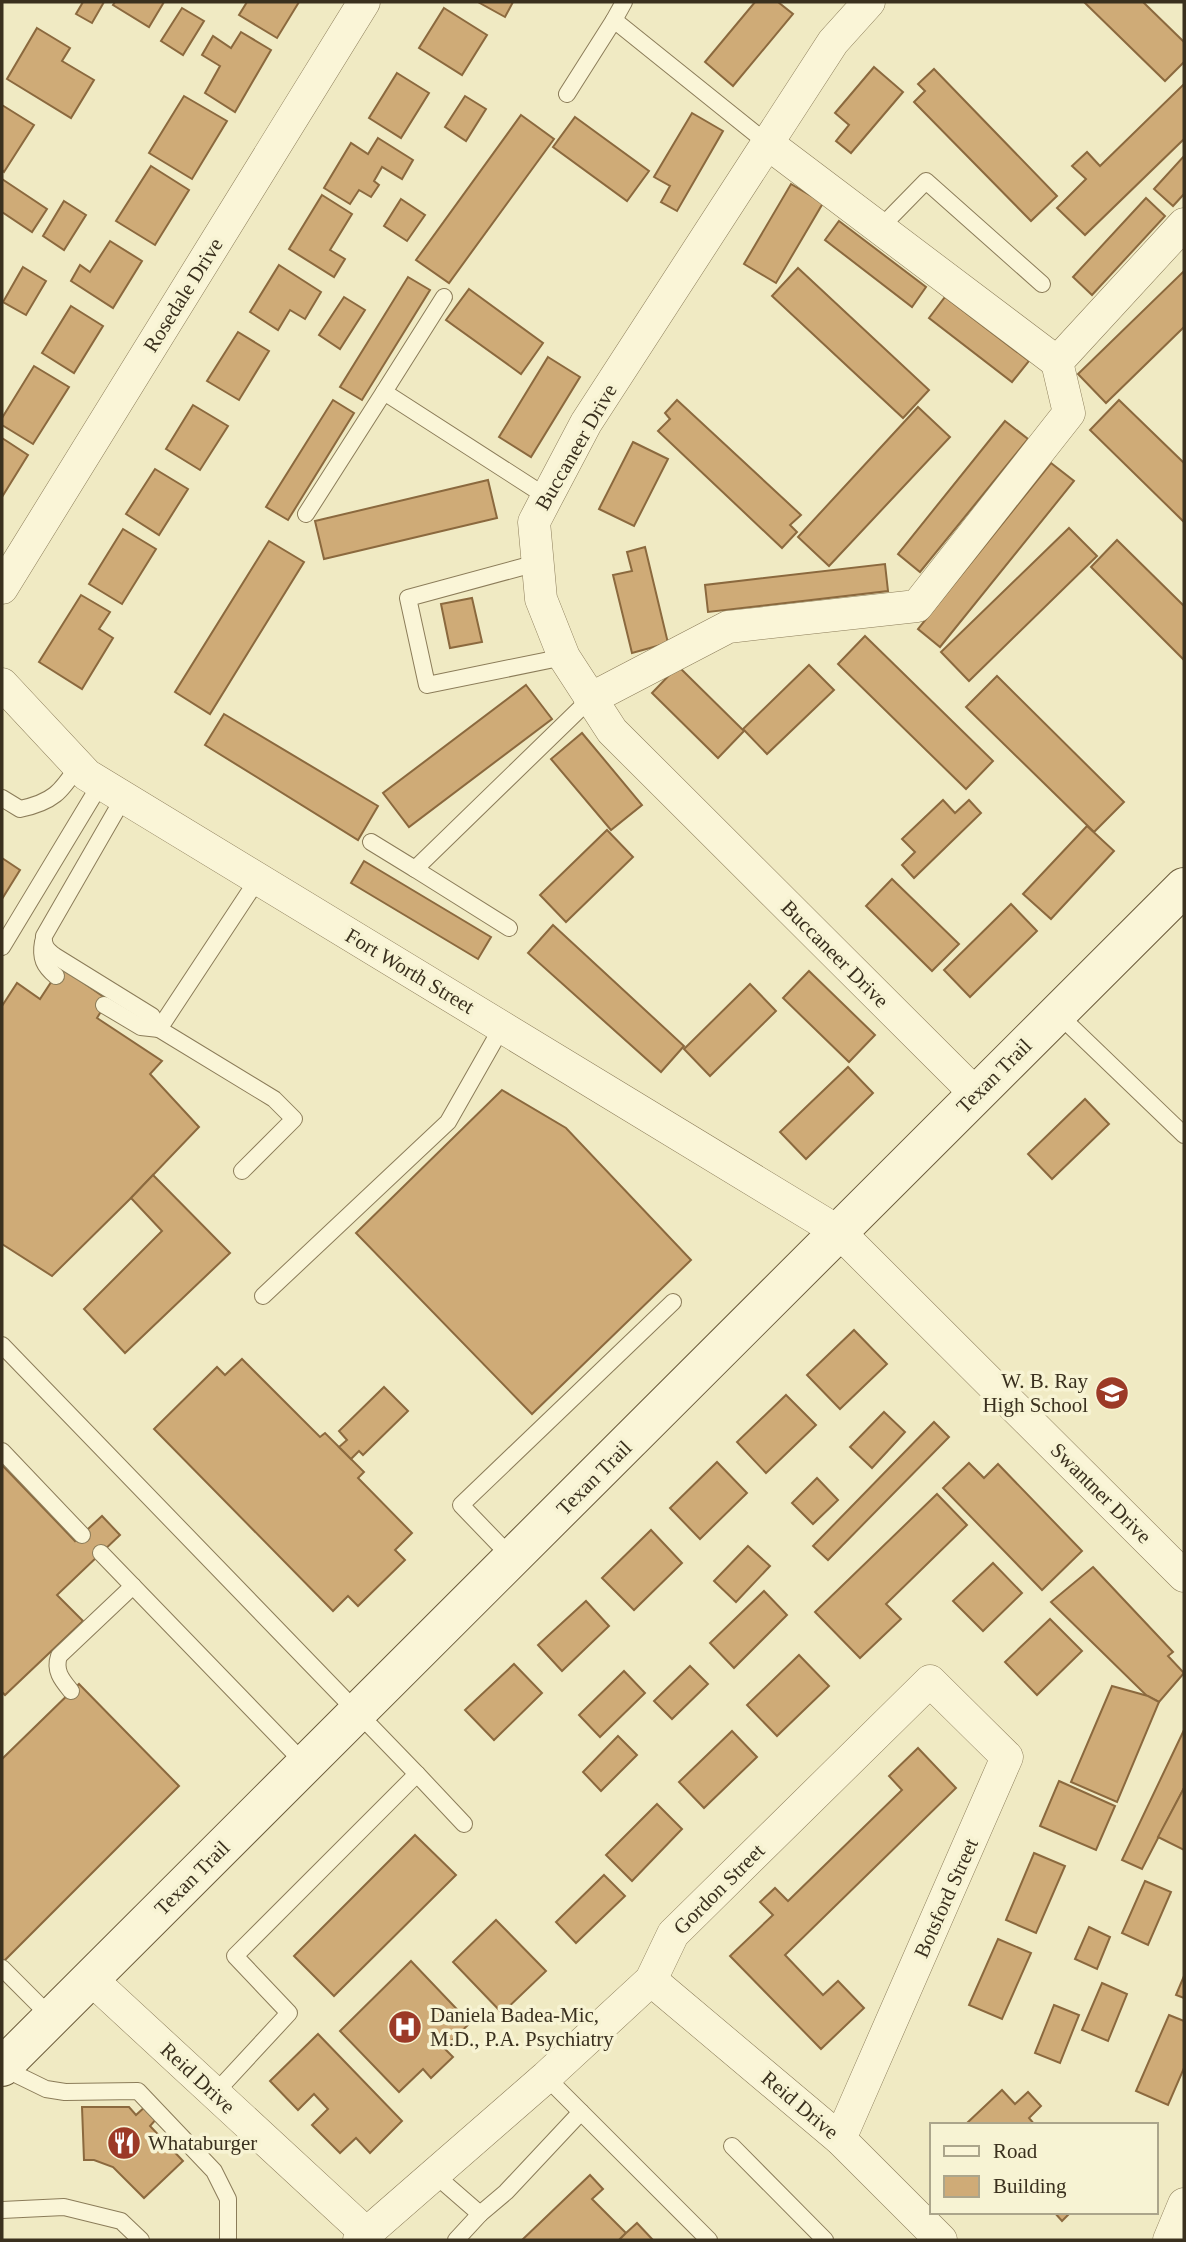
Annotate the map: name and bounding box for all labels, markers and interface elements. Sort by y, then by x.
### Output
street label: Rosedale Drive [138,233,228,357]
street label: Buccaneer Drive [530,380,622,514]
street label: Buccaneer Drive [776,895,894,1013]
street label: Fort Worth Street [341,923,479,1019]
street label: Texan Trail [952,1033,1037,1118]
place label: W. B. Ray High School [982,1369,1088,1417]
school or university icon: W. B. Ray High School [1093,1374,1131,1412]
street label: Texan Trail [552,1435,637,1520]
street label: Swantner Drive [1046,1438,1156,1548]
street label: Texan Trail [150,1835,235,1920]
street label: Botsford Street [909,1835,983,1961]
street label: Gordon Street [669,1839,769,1939]
place label: Daniela Badea-Mic, M.D., P.A. Psychiatry [430,2003,614,2051]
hospital icon: Daniela Badea-Mic, M.D., P.A. Psychiatry [386,2008,424,2046]
street label: Reid Drive [156,2038,240,2118]
street label: Reid Drive [757,2066,843,2144]
legend [930,2123,1158,2214]
restaurant icon: Whataburger [105,2124,143,2162]
place label: Whataburger [148,2131,257,2155]
text: Road [993,2139,1038,2163]
text: Building [993,2174,1067,2198]

